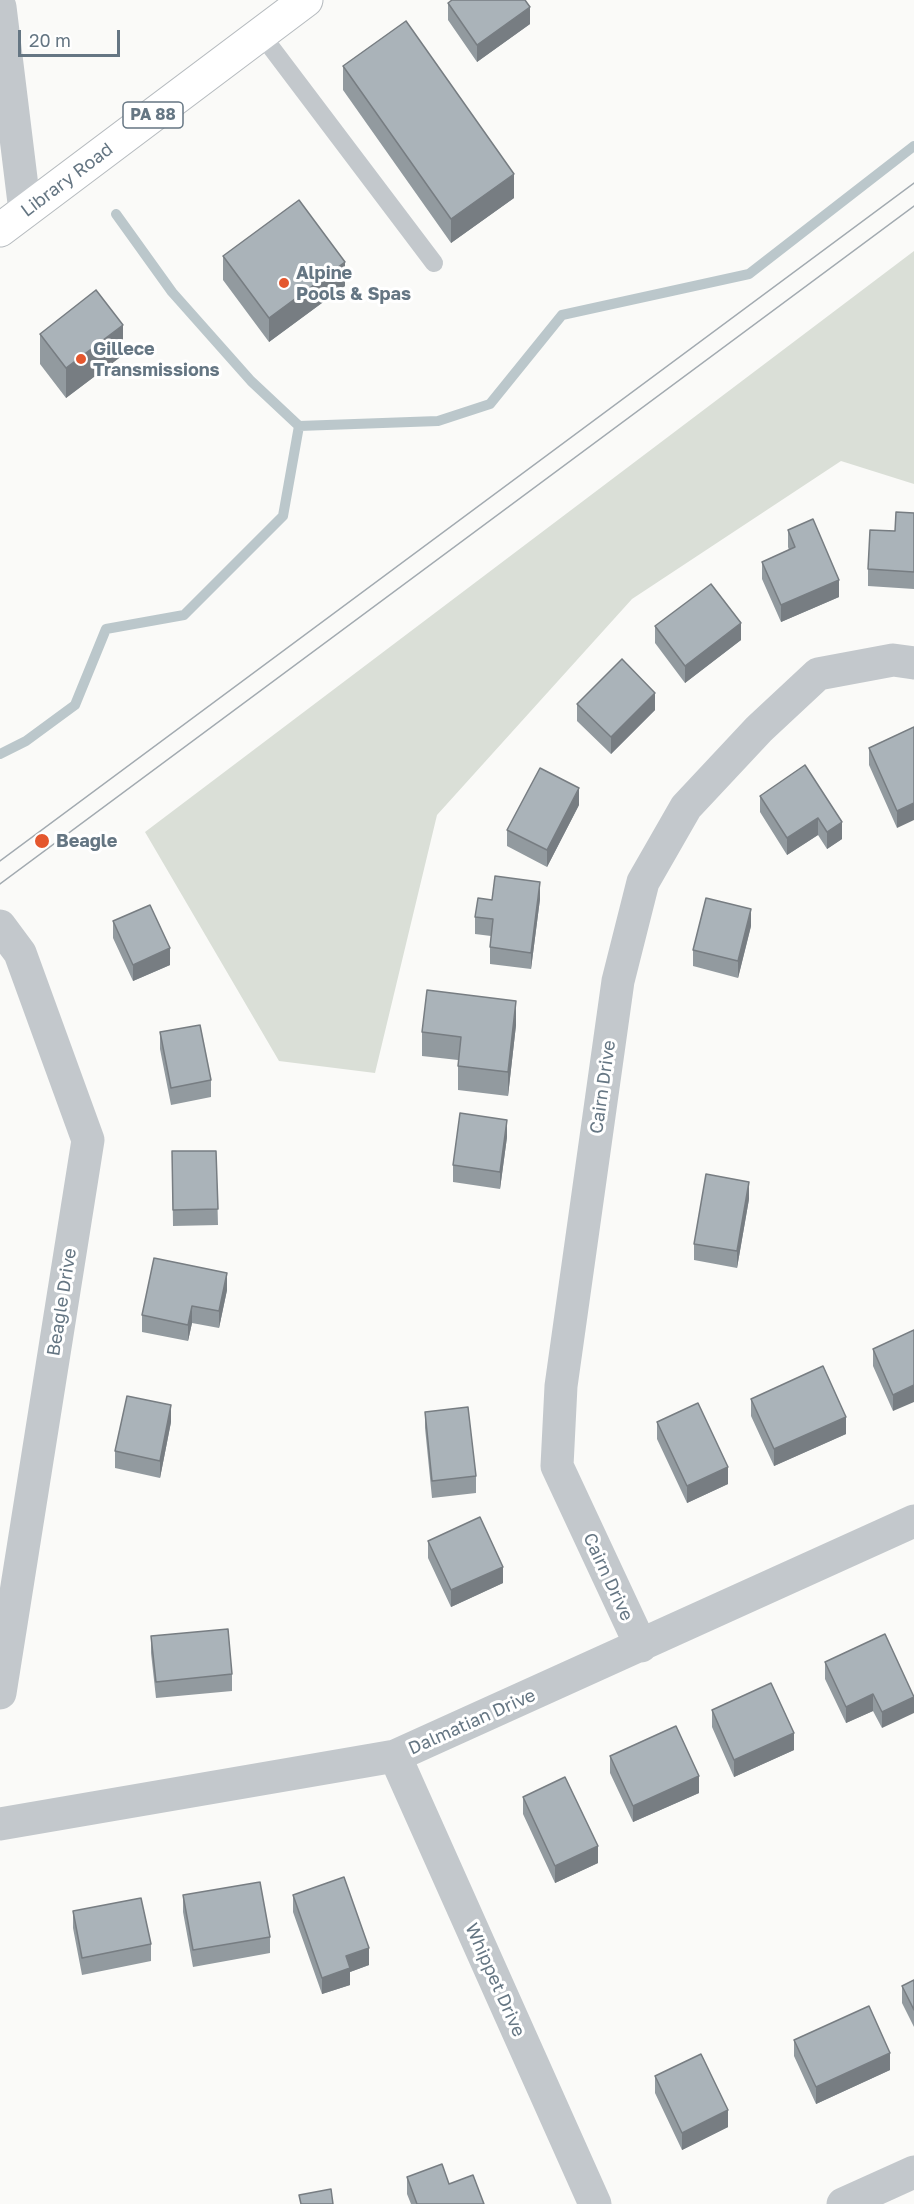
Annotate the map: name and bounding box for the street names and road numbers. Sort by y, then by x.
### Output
road number: PA 88 [123,102,183,128]
street label: Library Road [17,138,117,222]
street label: Cairn Drive [586,1039,620,1135]
street label: Beagle Drive [43,1247,81,1357]
street label: Cairn Drive [578,1530,638,1624]
street label: Dalmatian Drive [405,1684,539,1760]
street label: Whippet Drive [460,1920,530,2040]

